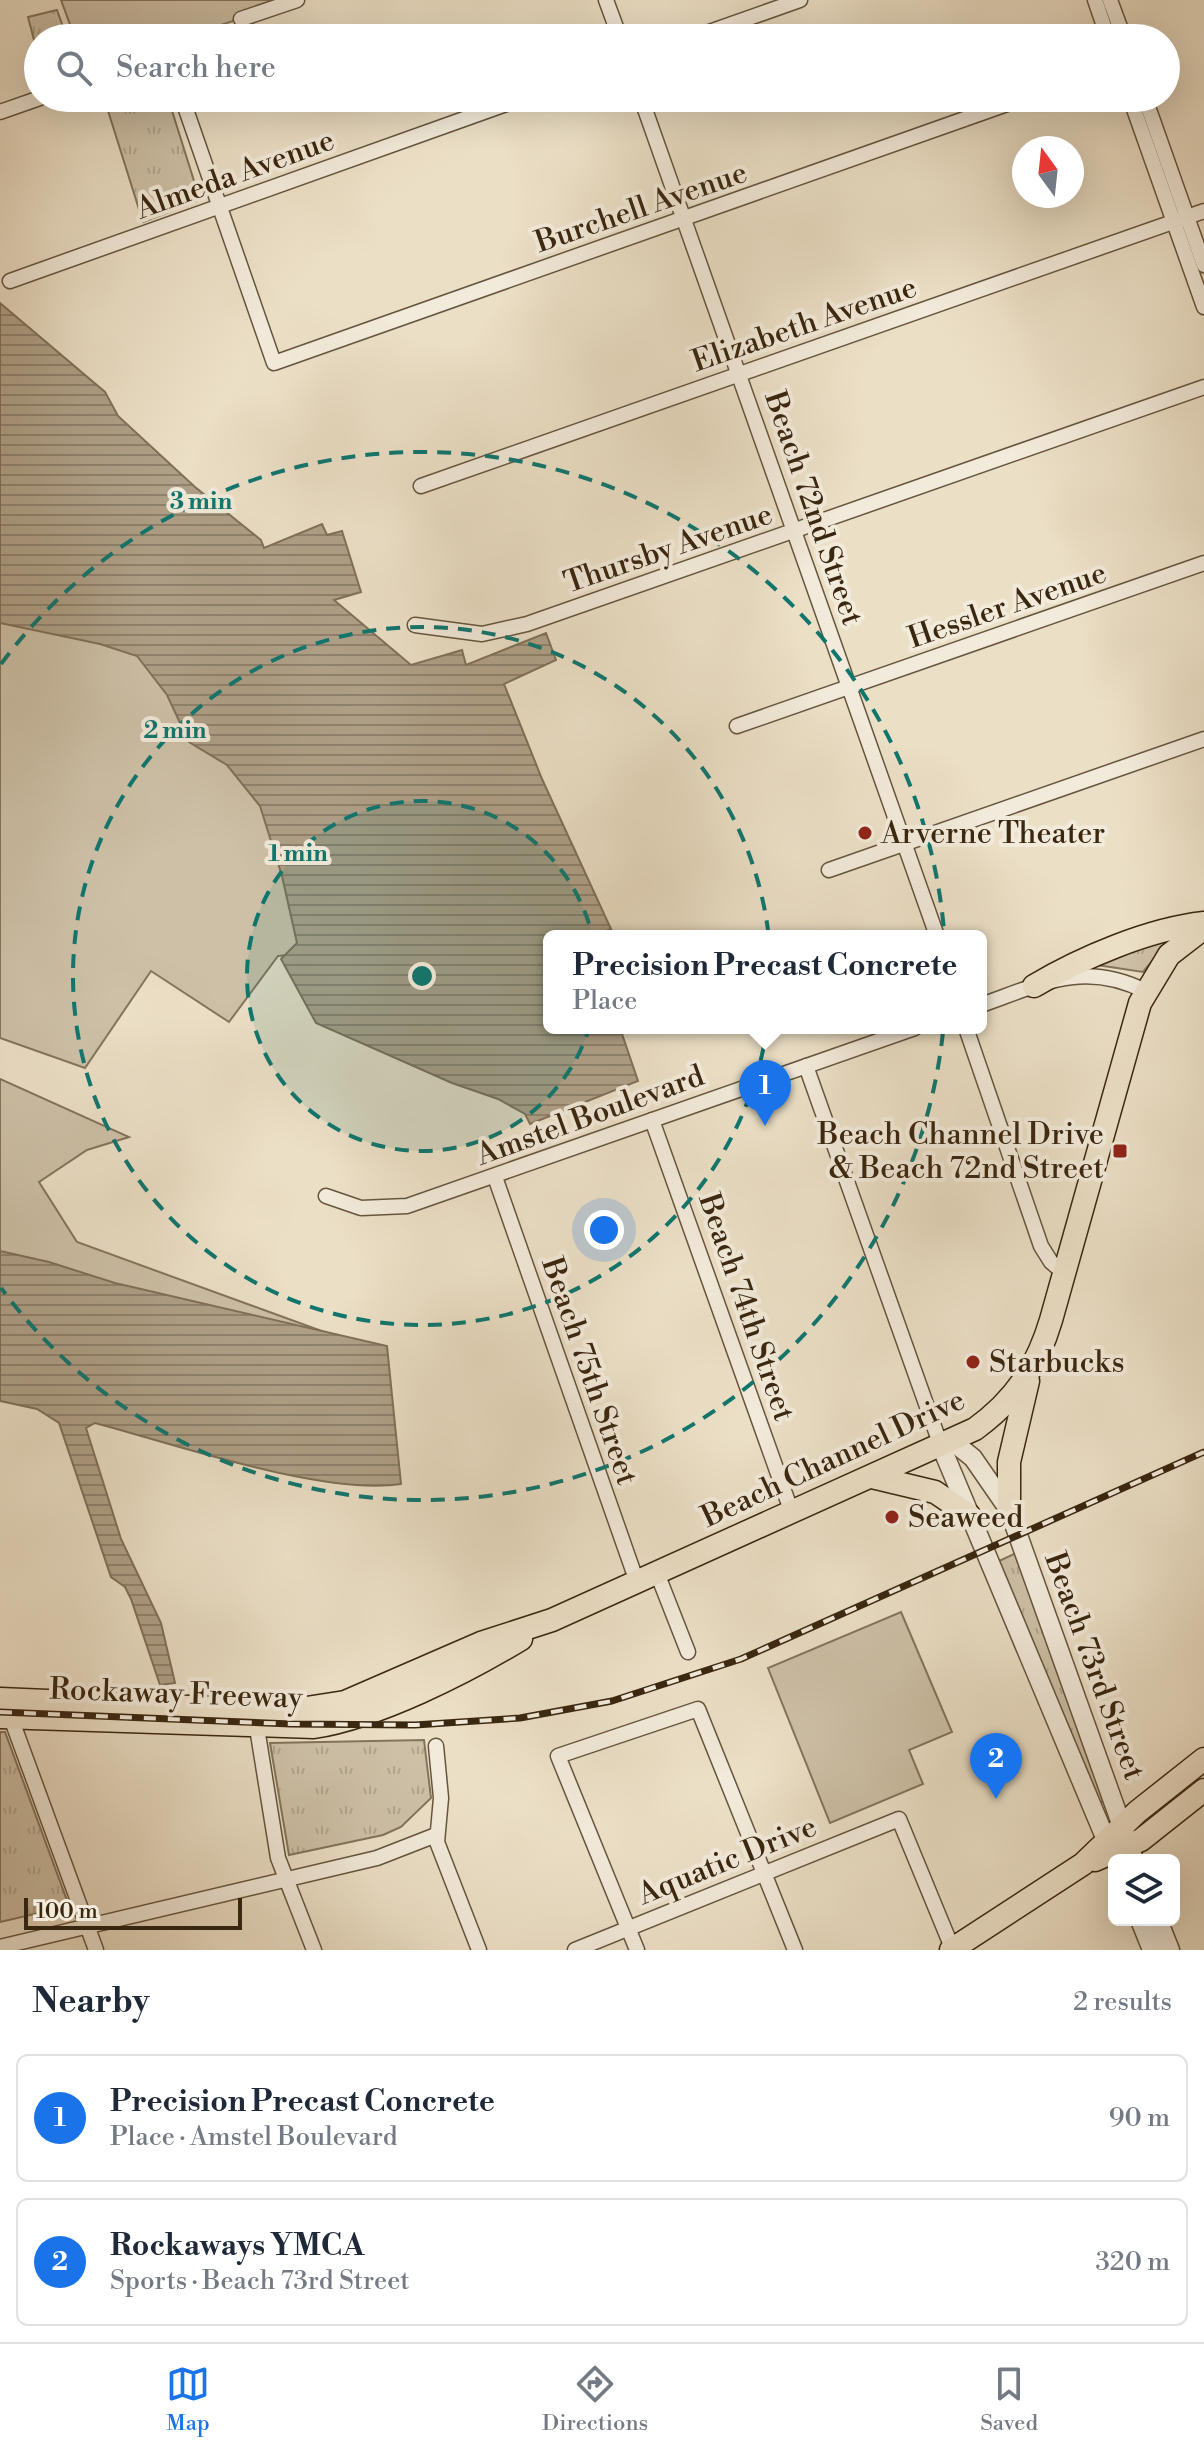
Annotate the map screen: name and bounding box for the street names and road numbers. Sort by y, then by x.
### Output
street label: Almeda Avenue [130,121,340,229]
street label: Burchell Avenue [529,154,752,262]
street label: Elizabeth Avenue [687,269,922,381]
street label: Beach 72nd Street [755,385,871,631]
street label: Thursby Avenue [559,495,778,602]
street label: Hessler Avenue [903,554,1112,658]
street label: Amstel Boulevard [470,1057,709,1175]
street label: Beach 74th Street [689,1188,803,1426]
street label: Beach 75th Street [532,1252,646,1490]
street label: Beach Channel Drive [695,1381,971,1537]
street label: Beach 73rd Street [1035,1546,1153,1786]
street label: Rockaway Freeway [49,1671,304,1717]
street label: Aquatic Drive [632,1808,822,1914]

